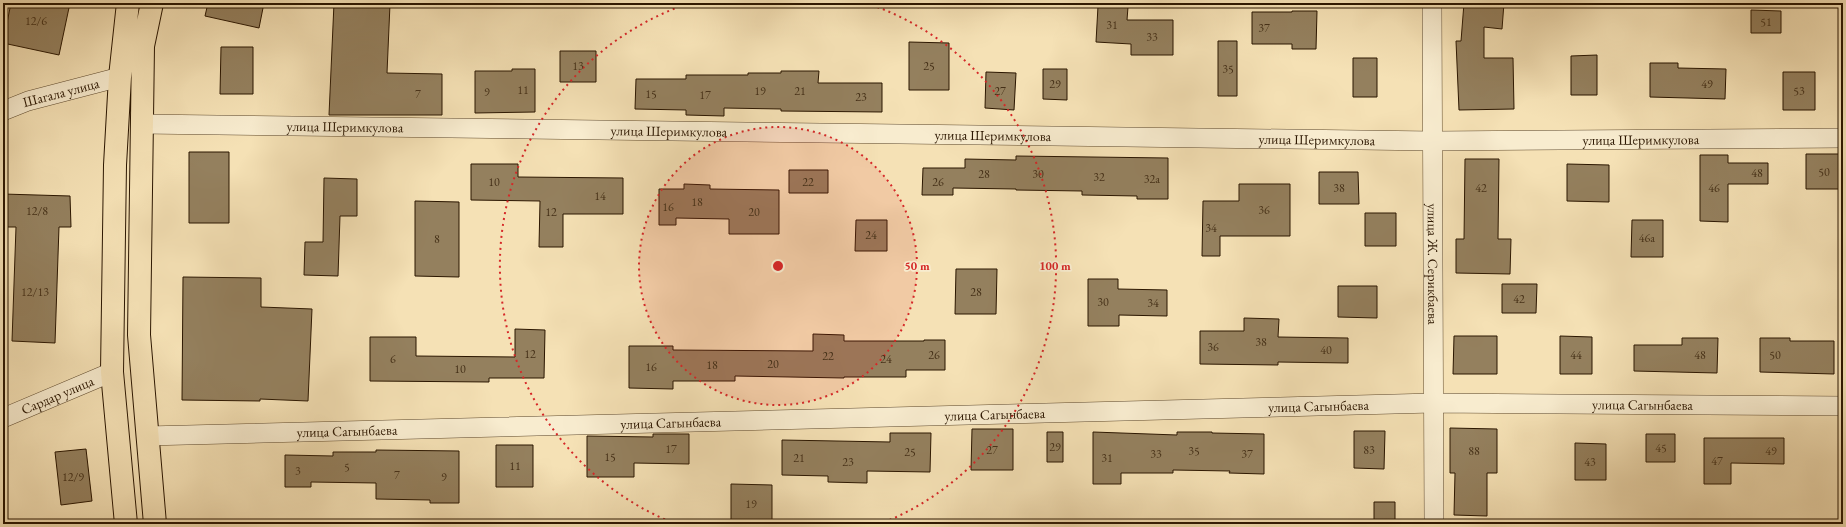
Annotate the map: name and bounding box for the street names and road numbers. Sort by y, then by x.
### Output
street label: Шагала улица [21,74,102,111]
street label: улица Шеримкулова [287,117,404,136]
street label: улица Шеримкулова [611,121,728,141]
street label: улица Шеримкулова [934,125,1052,145]
street label: улица Шеримкулова [1258,130,1376,149]
street label: улица Шеримкулова [1582,130,1700,149]
street label: улица Ж. Серикбаева [1424,203,1442,325]
street label: Сардар улица [18,372,97,418]
street label: улица Сагынбаева [1592,395,1693,414]
street label: улица Сагынбаева [1268,396,1370,416]
street label: улица Сагынбаева [944,404,1046,425]
street label: улица Сагынбаева [620,412,722,433]
street label: улица Сагынбаева [296,421,398,441]

